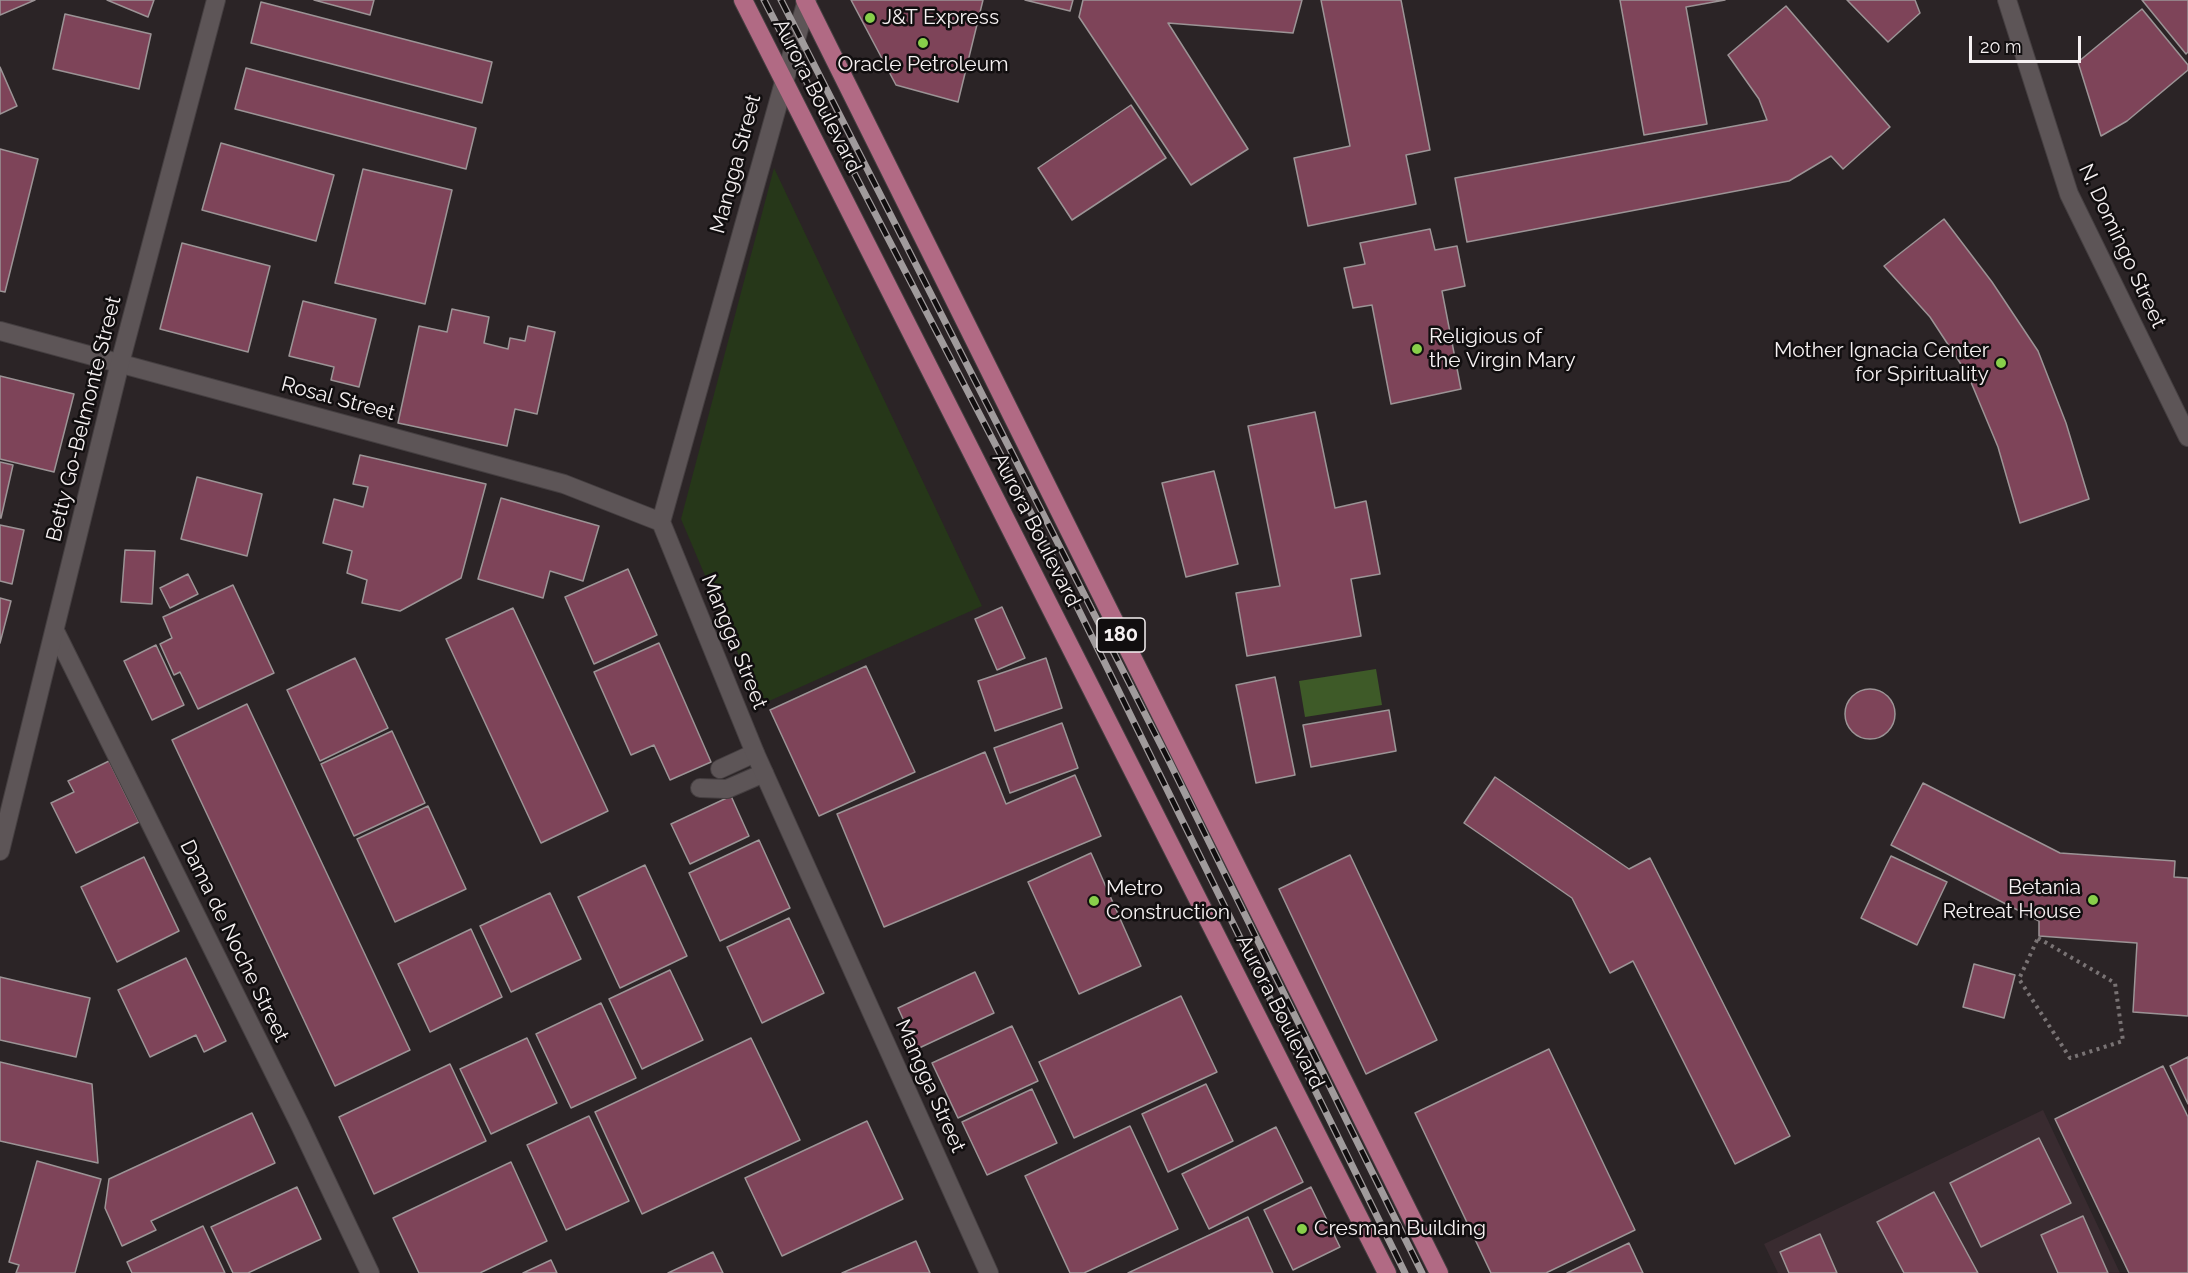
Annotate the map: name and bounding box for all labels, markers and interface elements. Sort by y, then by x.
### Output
place label: J&T Express [882,5,999,31]
marker: J&T Express [863,11,877,25]
street label: Aurora Boulevard [767,15,867,177]
scale bar [1972,24,2084,62]
marker: Oracle Petroleum [916,36,930,50]
text: 20 m [1980,36,2022,57]
place label: Oracle Petroleum [838,52,1008,78]
street label: Mangga Street [705,92,767,236]
street label: N. Domingo Street [2073,160,2171,332]
street label: Betty Go-Belmonte Street [41,294,127,544]
place label: Religious of the Virgin Mary [1429,324,1576,374]
place label: Mother Ignacia Center for Spirituality [1774,338,1989,388]
marker: Religious of the Virgin Mary [1410,342,1424,356]
marker: Mother Ignacia Center for Spirituality [1994,356,2008,370]
street label: Rosal Street [278,372,398,426]
street label: Aurora Boulevard [986,449,1086,611]
street label: Mangga Street [696,571,772,713]
road number: 180 [1097,618,1145,652]
street label: Dama de Noche Street [174,836,294,1046]
place label: Betania Retreat House [1942,875,2081,925]
place label: Metro Construction [1106,876,1230,926]
marker: Betania Retreat House [2086,893,2100,907]
marker: Metro Construction [1087,894,1101,908]
street label: Aurora Boulevard [1230,931,1330,1093]
street label: Mangga Street [889,1016,971,1156]
place label: Cresman Building [1314,1216,1486,1242]
marker: Cresman Building [1295,1222,1309,1236]

